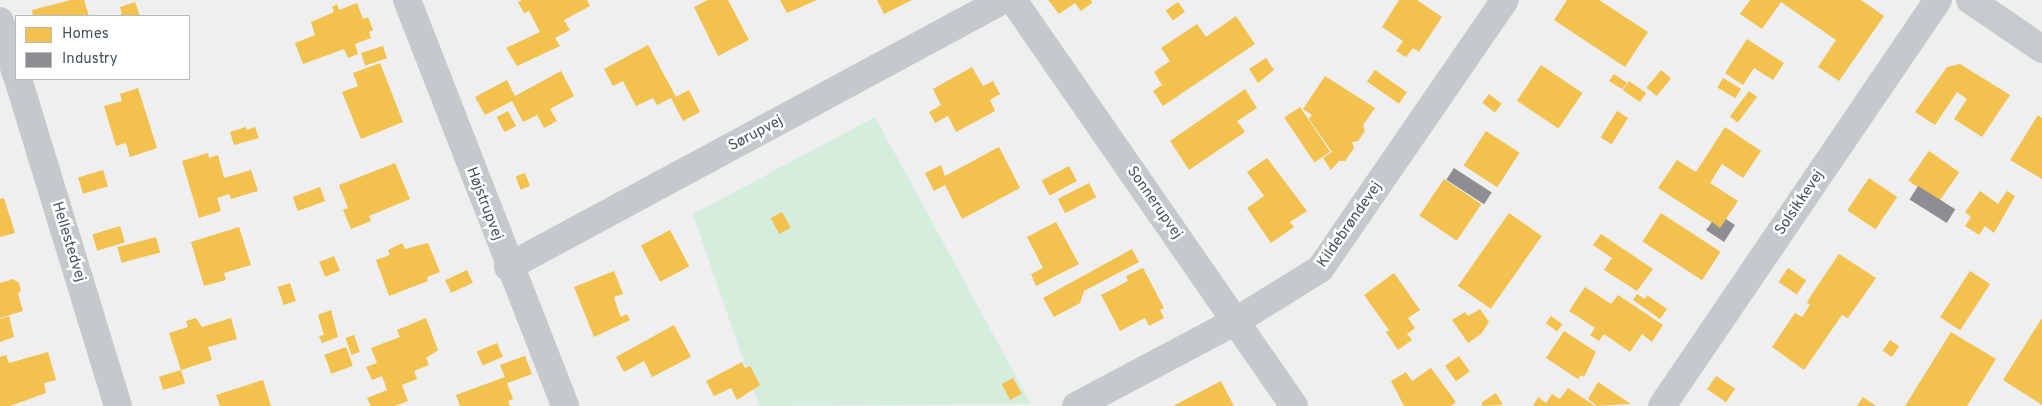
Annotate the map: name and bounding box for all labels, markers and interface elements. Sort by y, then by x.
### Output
legend [15,15,190,80]
text: Homes [62,25,109,44]
text: Industry [62,50,118,69]
street label: Sørupvej [726,112,786,156]
street label: Sonnerupvej [1122,163,1186,243]
street label: Højstrupvej [462,165,506,243]
street label: Solsikkevej [1772,167,1828,239]
street label: Kildebrøndevej [1314,179,1386,271]
street label: Hellestedvej [47,200,89,284]

